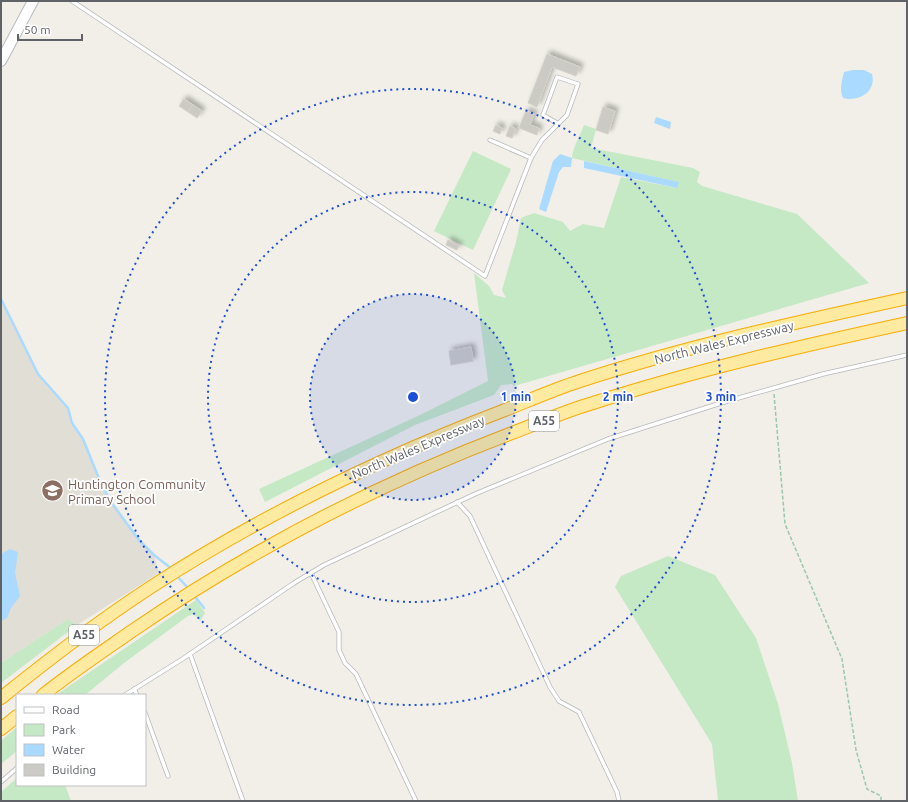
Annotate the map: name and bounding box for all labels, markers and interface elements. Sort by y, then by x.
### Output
scale bar [18,16,82,42]
text: 50 m [24,23,51,36]
street label: North Wales Expressway [653,318,795,366]
centre of rings [406,390,420,404]
text: 1 min [501,390,531,403]
text: 2 min [603,390,633,403]
text: 3 min [706,390,736,403]
road number: A55 [529,411,559,431]
street label: North Wales Expressway [349,413,487,481]
place label: Huntington Community Primary School [68,477,206,506]
school or university icon: Huntington Community Primary School [40,478,66,504]
road number: A55 [69,625,99,645]
legend [16,694,146,786]
text: Road [52,703,80,716]
text: Park [52,723,76,736]
text: Water [52,743,85,756]
text: Building [52,763,96,776]

